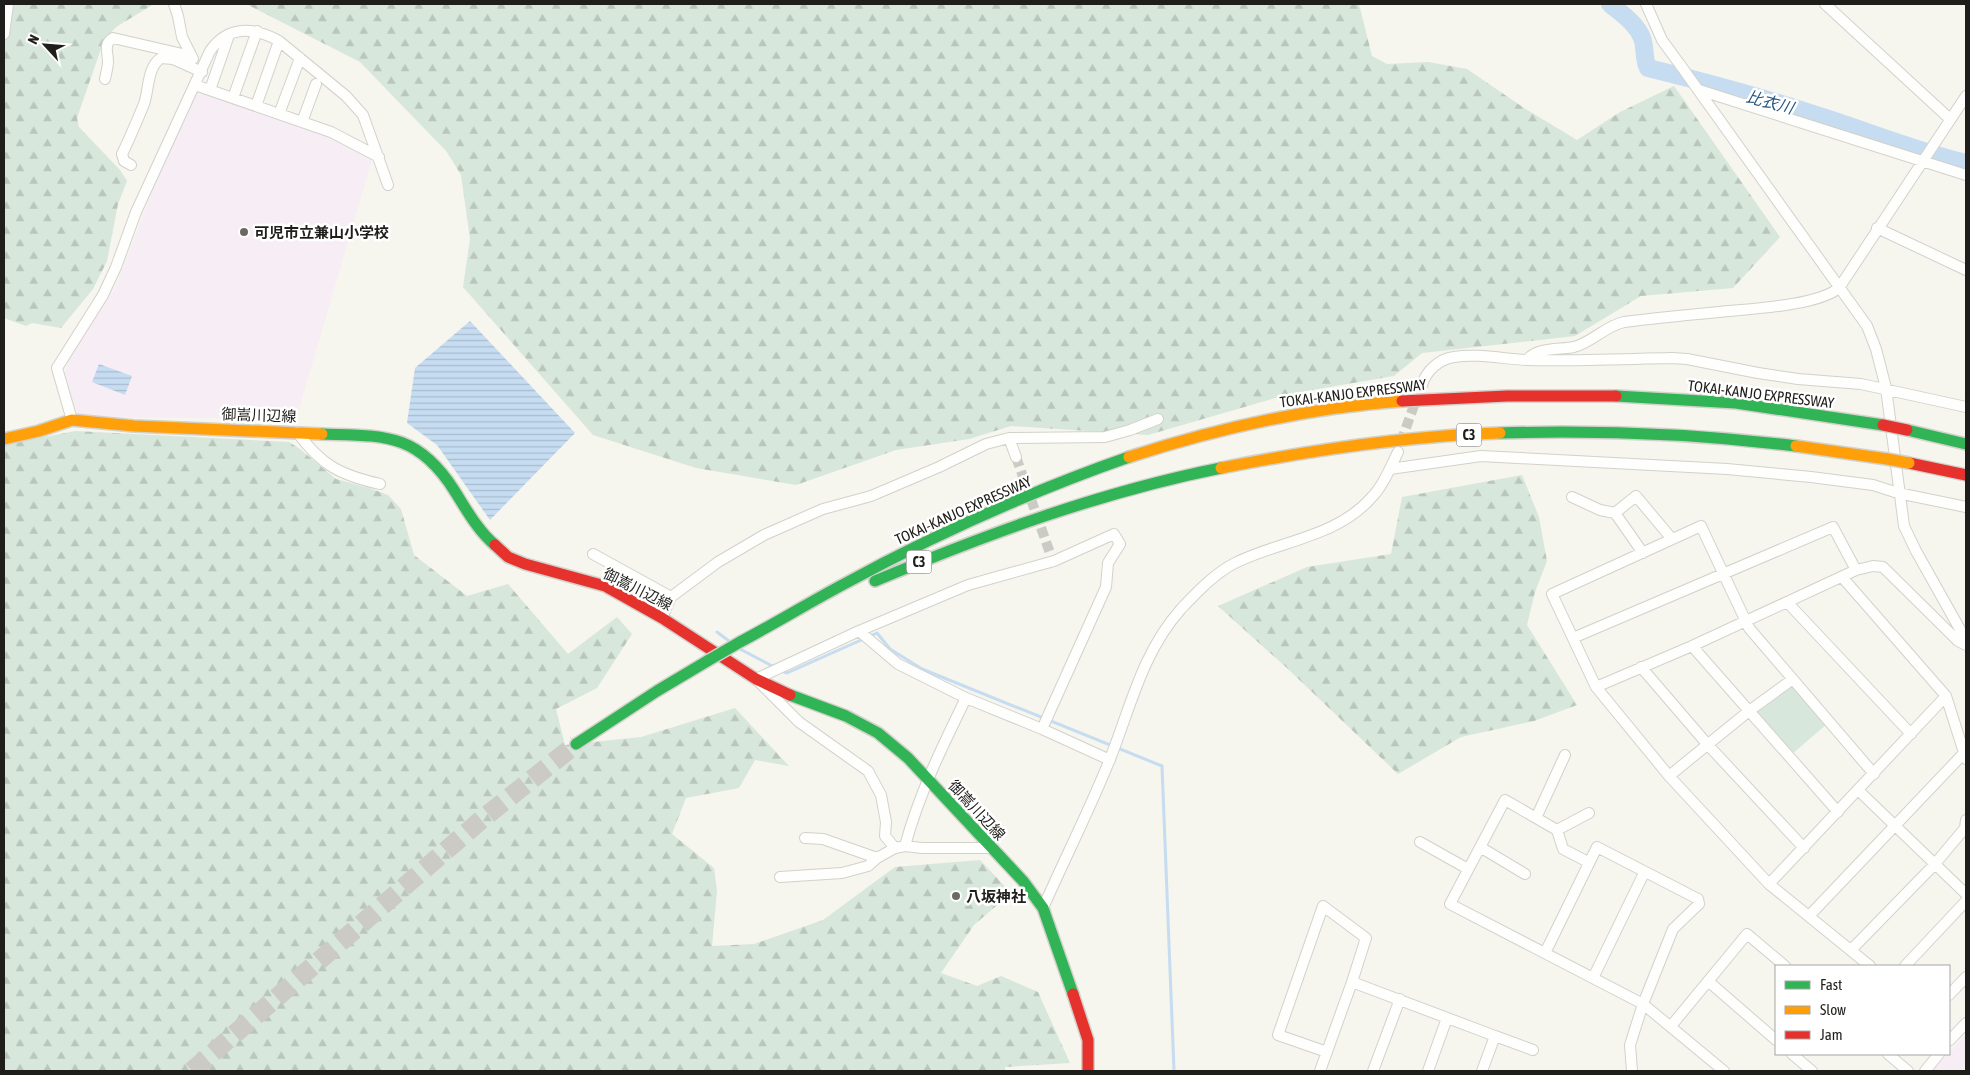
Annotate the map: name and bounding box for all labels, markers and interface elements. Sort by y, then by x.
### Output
north arrow [20,20,70,70]
text: N [24,32,42,47]
water label: 比衣川 [1744,87,1797,117]
place label: 可児市立兼山小学校 [254,224,389,241]
marker: 可児市立兼山小学校 [238,226,250,238]
street label: TOKAI-KANJO EXPRESSWAY [1279,376,1427,410]
street label: TOKAI-KANJO EXPRESSWAY [1687,377,1835,411]
street label: 御嵩川辺線 [221,405,297,425]
road number: C3 [1456,424,1482,446]
street label: TOKAI-KANJO EXPRESSWAY [892,472,1034,548]
road number: C3 [906,550,932,574]
street label: 御嵩川辺線 [601,564,675,614]
street label: 御嵩川辺線 [945,777,1009,843]
place label: 八坂神社 [966,888,1026,905]
marker: 八坂神社 [950,890,962,902]
legend [1775,965,1950,1055]
text: Fast [1820,976,1842,993]
text: Slow [1820,1001,1846,1018]
text: Jam [1820,1026,1843,1043]

